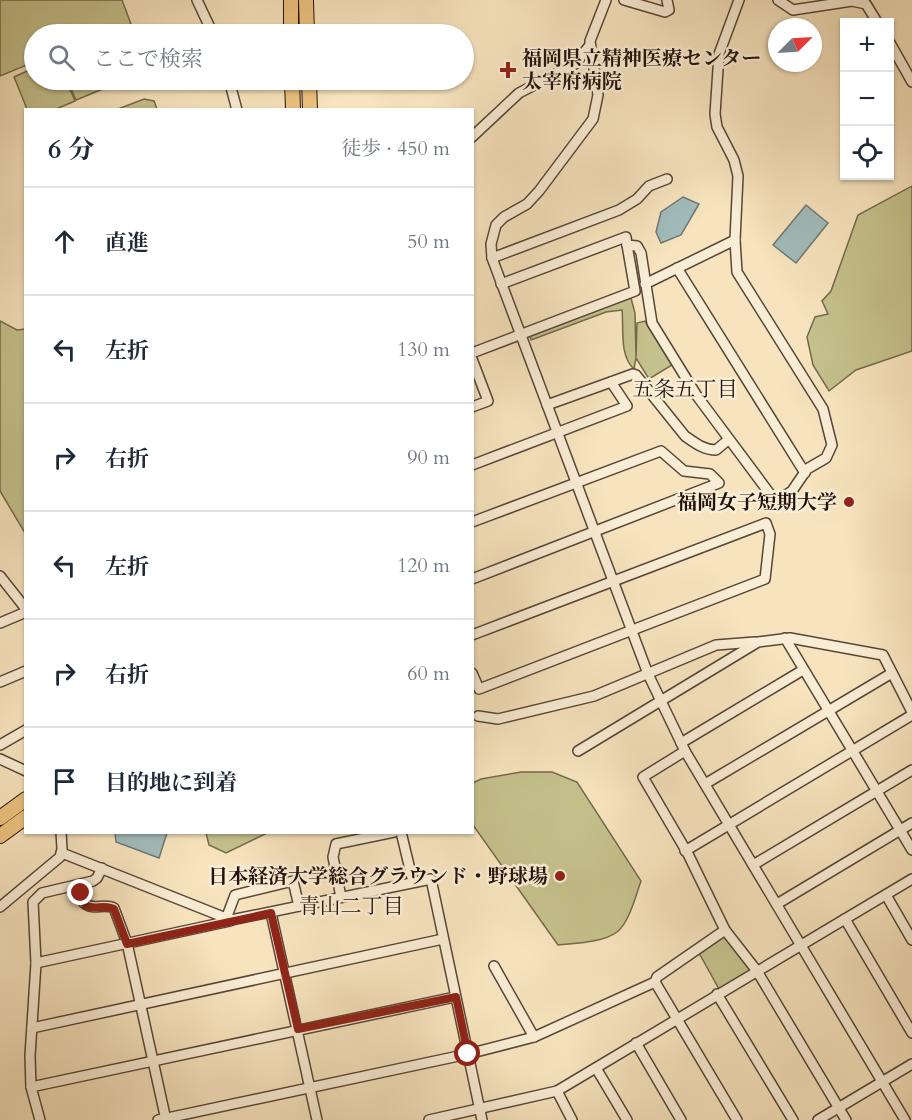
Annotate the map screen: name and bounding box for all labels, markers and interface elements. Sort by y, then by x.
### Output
north arrow [768,18,822,72]
map controls [840,18,894,180]
button: + [840,18,894,72]
search box [24,24,474,90]
icon: search [45,41,78,74]
text: ここで検索 [93,44,203,74]
place label: 福岡県立精神医療センター 太宰府病院 [522,45,761,95]
marker: 福岡県立精神医療センター 太宰府病院 [499,61,517,79]
button: − [840,72,894,126]
button: locate [840,126,894,180]
text: 6 分 [48,132,94,167]
text: 徒歩 · 450 m [341,135,450,162]
icon: ahead [48,225,81,258]
text: 直進 [105,228,149,258]
text: 50 m [407,228,450,255]
icon: left [48,333,81,366]
text: 左折 [105,336,149,366]
text: 130 m [397,336,450,363]
district label: 五条五丁目 [633,375,738,404]
icon: right [48,441,81,474]
text: 右折 [105,444,149,474]
text: 90 m [407,444,450,471]
place label: 福岡女子短期大学 [677,489,837,516]
marker: 福岡女子短期大学 [842,495,856,509]
icon: left [48,549,81,582]
text: 左折 [105,552,149,582]
text: 120 m [397,552,450,579]
icon: right [48,657,81,690]
text: 右折 [105,660,149,690]
text: 60 m [407,660,450,687]
icon: arrive [48,765,81,798]
text: 目的地に到着 [105,768,237,798]
place label: 日本経済大学総合グラウンド・野球場 [208,863,548,890]
marker: 日本経済大学総合グラウンド・野球場 [553,869,567,883]
route end [67,879,93,905]
district label: 青山二丁目 [299,892,404,921]
route start [454,1040,480,1066]

